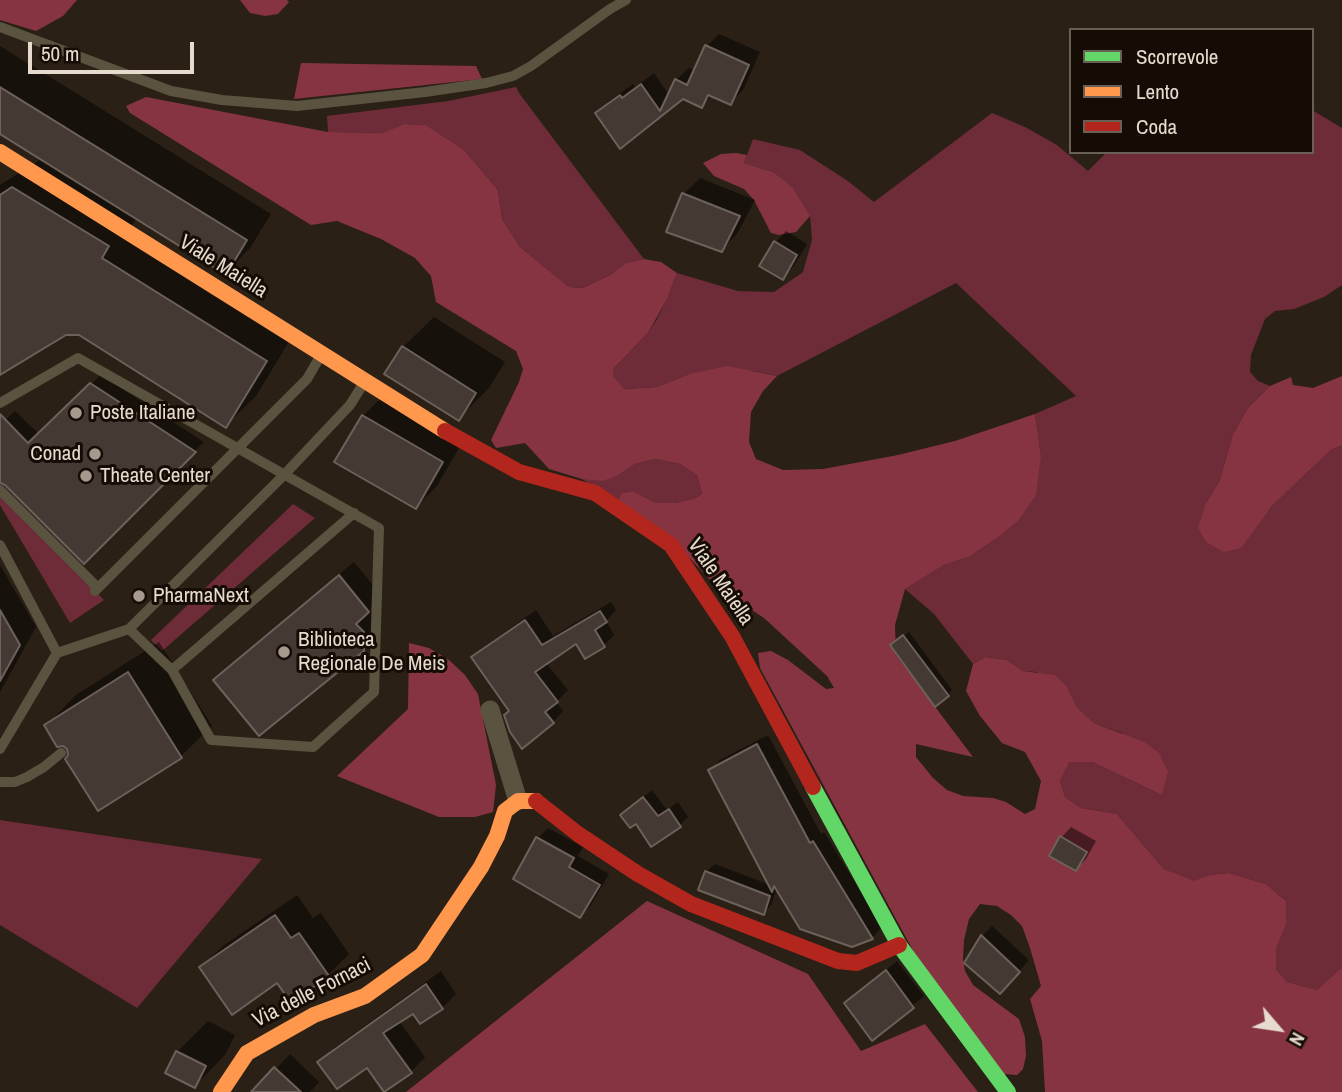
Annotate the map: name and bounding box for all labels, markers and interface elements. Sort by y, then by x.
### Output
scale bar [32,28,198,72]
legend [1069,28,1314,154]
text: 50 m [41,39,79,68]
text: Scorrevole [1136,42,1218,71]
text: Lento [1136,77,1179,106]
text: Coda [1136,112,1177,141]
street label: Viale Maiella [174,230,272,304]
place label: Poste Italiane [90,400,195,426]
marker: Poste Italiane [68,405,84,421]
place label: Conad [30,441,81,467]
marker: Conad [87,446,103,462]
place label: Theate Center [100,463,210,489]
marker: Theate Center [78,468,94,484]
street label: Viale Maiella [682,534,758,630]
place label: PharmaNext [153,583,249,609]
marker: PharmaNext [131,588,147,604]
place label: Biblioteca Regionale De Meis [298,627,445,677]
marker: Biblioteca Regionale De Meis [276,644,292,660]
street label: Via delle Fornaci [249,952,375,1034]
north arrow [1244,994,1314,1064]
text: N [1283,1028,1311,1050]

